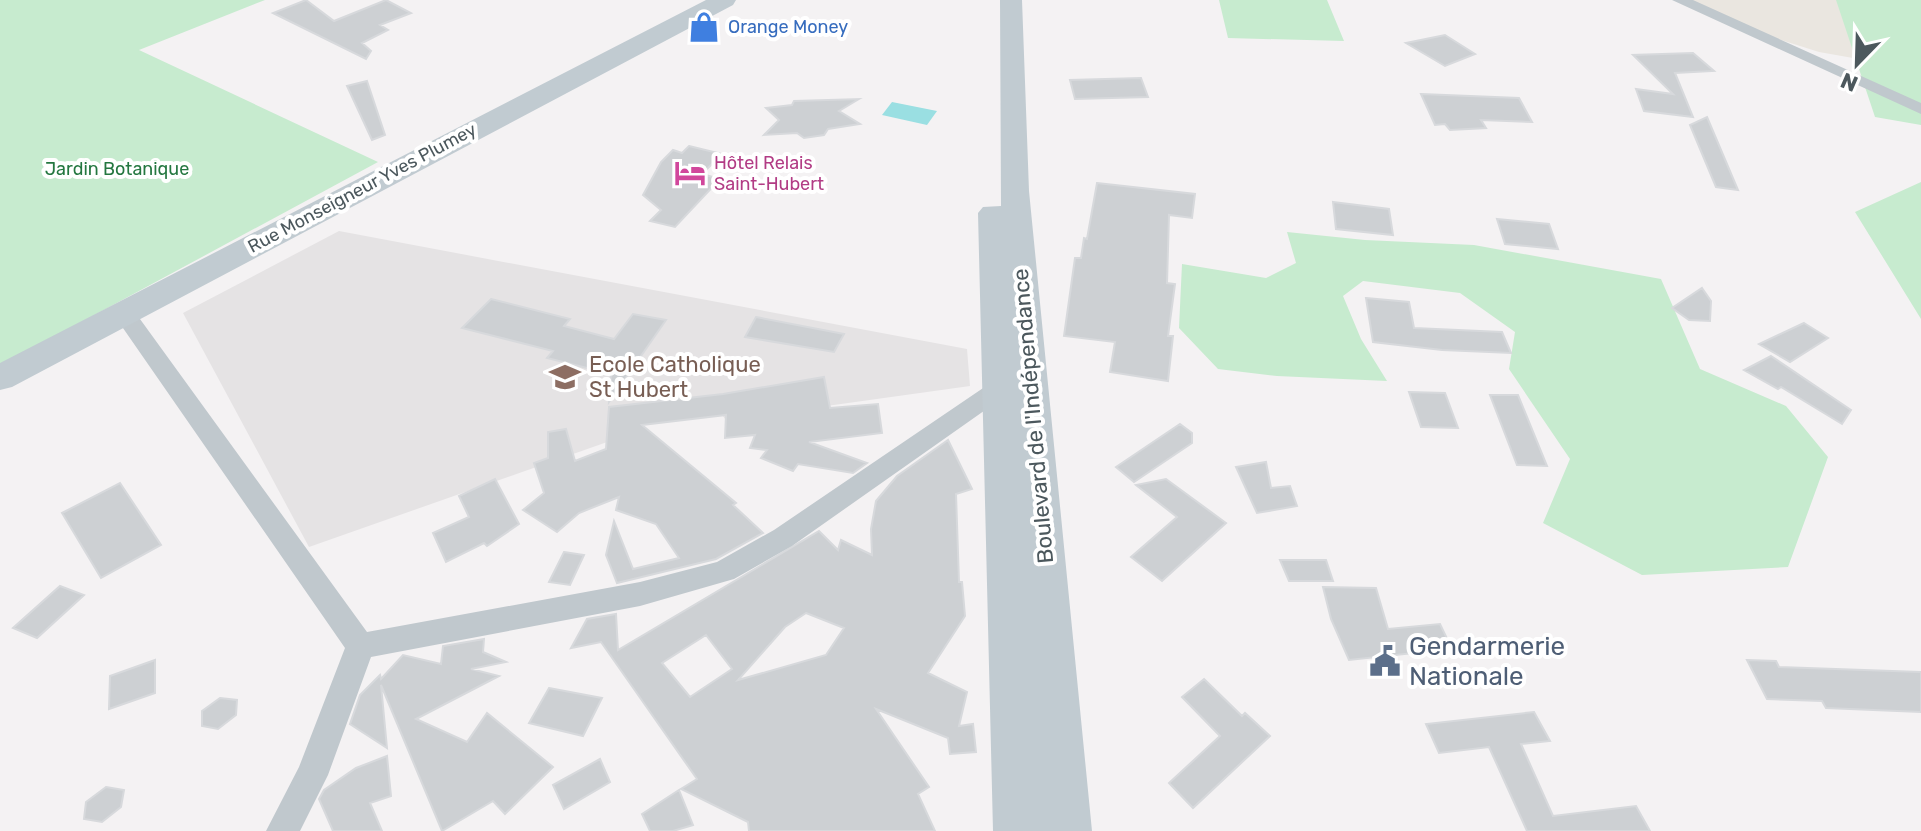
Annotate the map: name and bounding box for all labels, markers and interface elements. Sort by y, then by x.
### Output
shop icon: Orange Money [687,10,721,44]
place label: Orange Money [728,16,848,38]
north arrow [1817,24,1897,104]
text: N [1837,66,1862,97]
street label: Rue Monseigneur Yves Plumey [244,118,480,258]
place label: Hôtel Relais Saint-Hubert [714,152,824,195]
hotel icon: Hôtel Relais Saint-Hubert [673,156,707,190]
park label: Jardin Botanique [45,158,189,180]
street label: Boulevard de l'Indépendance [1007,267,1059,565]
place label: Ecole Catholique St Hubert [589,351,761,403]
school or university icon: Ecole Catholique St Hubert [548,360,582,394]
place label: Gendarmerie Nationale [1409,631,1565,692]
public building icon: Gendarmerie Nationale [1368,644,1402,678]

